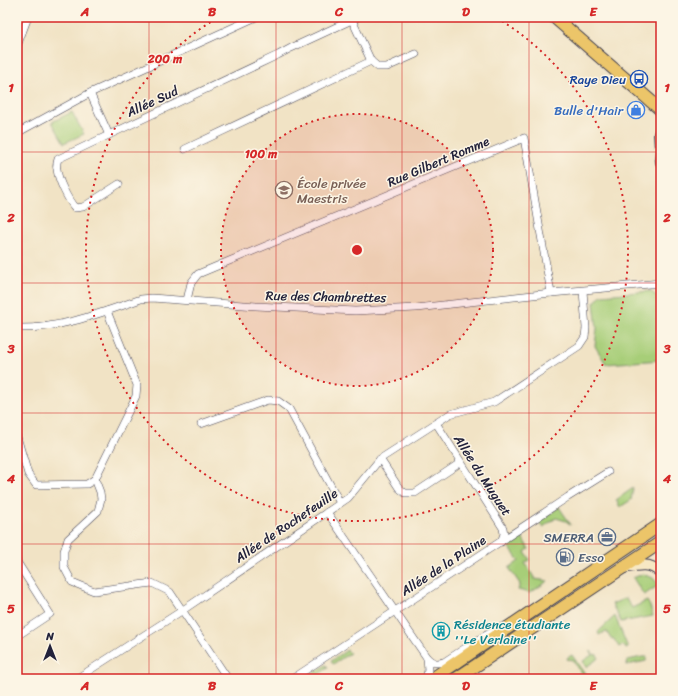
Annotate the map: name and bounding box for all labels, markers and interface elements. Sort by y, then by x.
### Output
text: A [80,0,89,23]
text: B [208,0,217,23]
text: C [334,0,344,23]
text: D [462,0,470,23]
text: E [589,0,598,23]
text: 200 m [147,48,183,70]
place label: Raye Dieu [570,68,626,91]
bus stop icon: Raye Dieu [629,69,649,89]
text: 1 [8,76,14,99]
text: 1 [664,76,670,99]
street label: Allée Sud [122,79,183,124]
place label: Bulle d'Hair [554,99,624,122]
shop icon: Bulle d'Hair [626,100,646,120]
street label: Rue Gilbert Romme [384,130,493,193]
text: 100 m [245,143,278,165]
place label: École privée Maestris [297,172,367,210]
school or university icon: École privée Maestris [274,180,294,200]
text: 2 [6,206,15,229]
text: 2 [662,206,671,229]
centre of rings [350,243,364,257]
street label: Rue des Chambrettes [265,284,388,309]
text: 3 [6,337,15,360]
text: 3 [662,337,671,360]
street label: Allée du Muguet [447,429,518,521]
text: 4 [6,467,16,490]
text: 4 [662,467,672,490]
street label: Allée de Rochefeuille [229,482,343,569]
place label: SMERRA [543,526,594,549]
office icon: SMERRA [597,527,617,547]
street label: Allée de la Plaine [395,529,491,602]
place label: Esso [578,546,604,569]
fuel station icon: Esso [555,547,575,567]
text: 5 [7,597,15,620]
text: 5 [663,597,671,620]
place label: Résidence étudiante ''Le Verlaine'' [454,613,571,651]
building icon: Résidence étudiante ''Le Verlaine'' [431,621,451,641]
north arrow [30,626,70,666]
text: N [45,627,54,646]
text: A [80,674,89,696]
text: B [208,674,217,696]
text: C [334,674,344,696]
text: D [462,674,470,696]
text: E [589,674,598,696]

